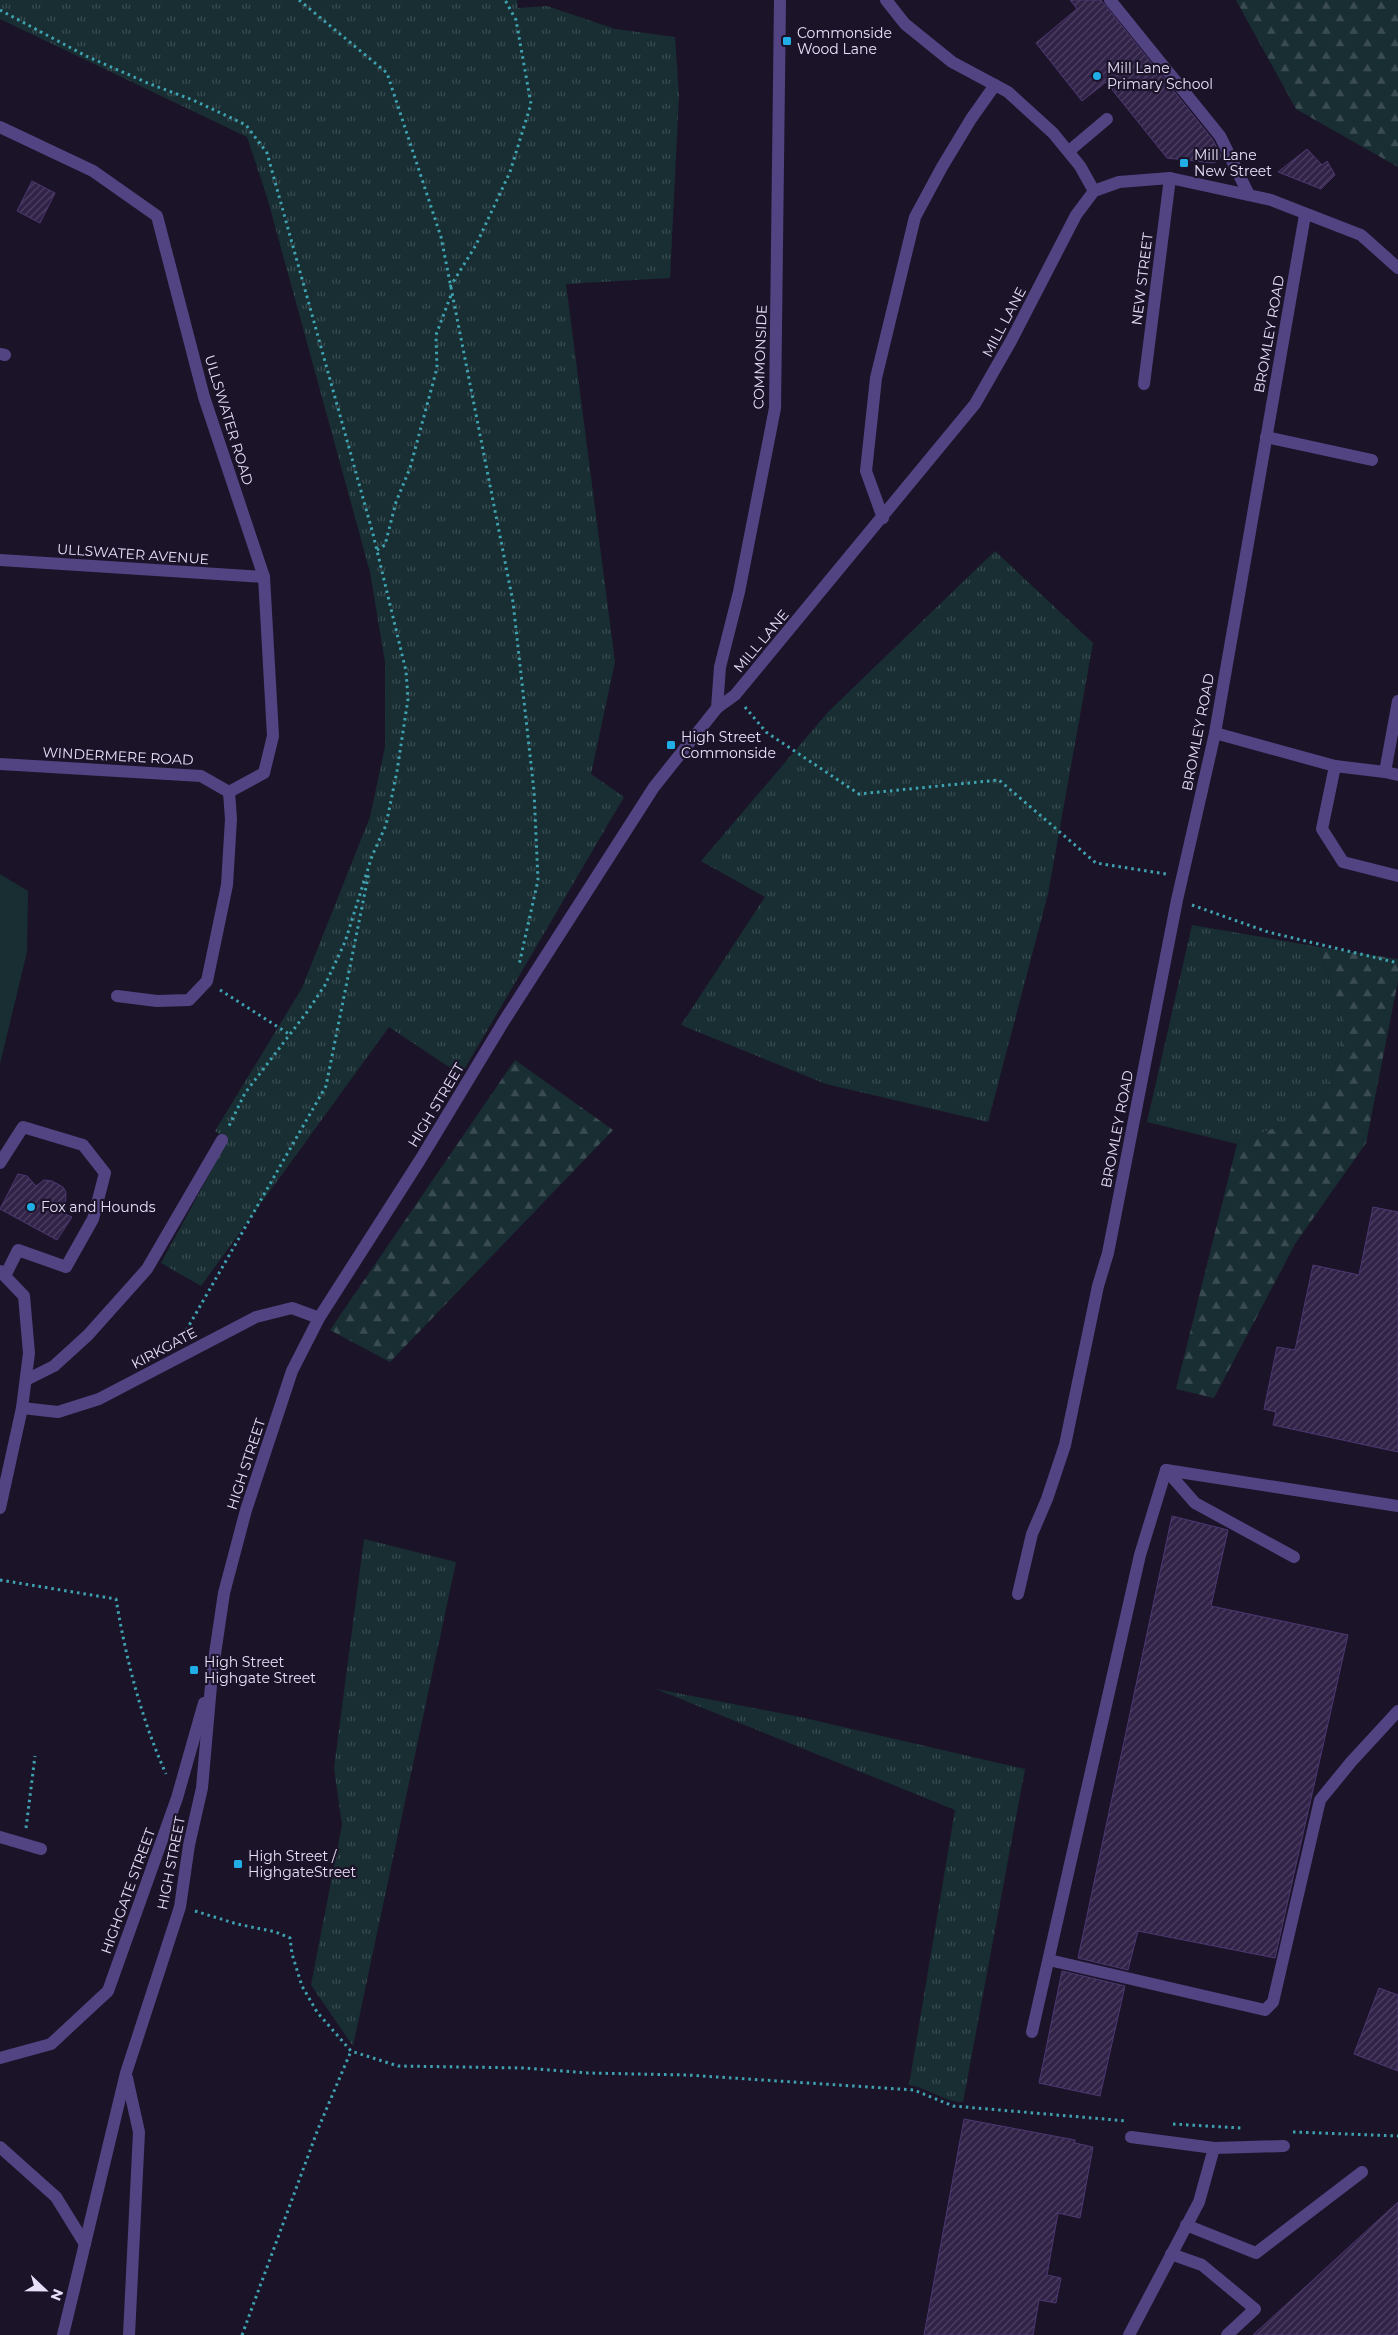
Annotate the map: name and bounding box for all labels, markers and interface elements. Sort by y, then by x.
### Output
place label: Commonside Wood Lane [797,24,892,58]
marker: Commonside Wood Lane [781,35,793,47]
place label: Mill Lane Primary School [1107,59,1213,93]
marker: Mill Lane Primary School [1091,70,1103,82]
place label: Mill Lane New Street [1194,146,1272,180]
marker: Mill Lane New Street [1178,157,1190,169]
street label: NEW STREET [1127,232,1157,326]
street label: BROMLEY ROAD [1250,274,1288,394]
street label: MILL LANE [978,284,1030,360]
street label: COMMONSIDE [749,304,771,410]
street label: ULLSWATER ROAD [201,353,257,487]
street label: ULLSWATER AVENUE [56,540,210,568]
street label: MILL LANE [729,606,793,676]
street label: BROMLEY ROAD [1178,672,1218,792]
place label: High Street Commonside [681,728,776,762]
marker: High Street Commonside [665,739,677,751]
street label: WINDERMERE ROAD [42,743,194,769]
street label: HIGH STREET [404,1060,468,1150]
street label: BROMLEY ROAD [1097,1069,1137,1189]
place label: Fox and Hounds [41,1198,156,1216]
marker: Fox and Hounds [25,1201,37,1213]
street label: KIRKGATE [128,1323,200,1373]
street label: HIGH STREET [223,1416,269,1512]
place label: High Street Highgate Street [204,1653,316,1687]
marker: High Street Highgate Street [188,1664,200,1676]
street label: HIGH STREET [153,1815,189,1911]
street label: HIGHGATE STREET [97,1826,159,1956]
place label: High Street / HighgateStreet [248,1847,357,1881]
marker: High Street / HighgateStreet [232,1858,244,1870]
north arrow [20,2265,70,2315]
text: N [47,2286,68,2303]

